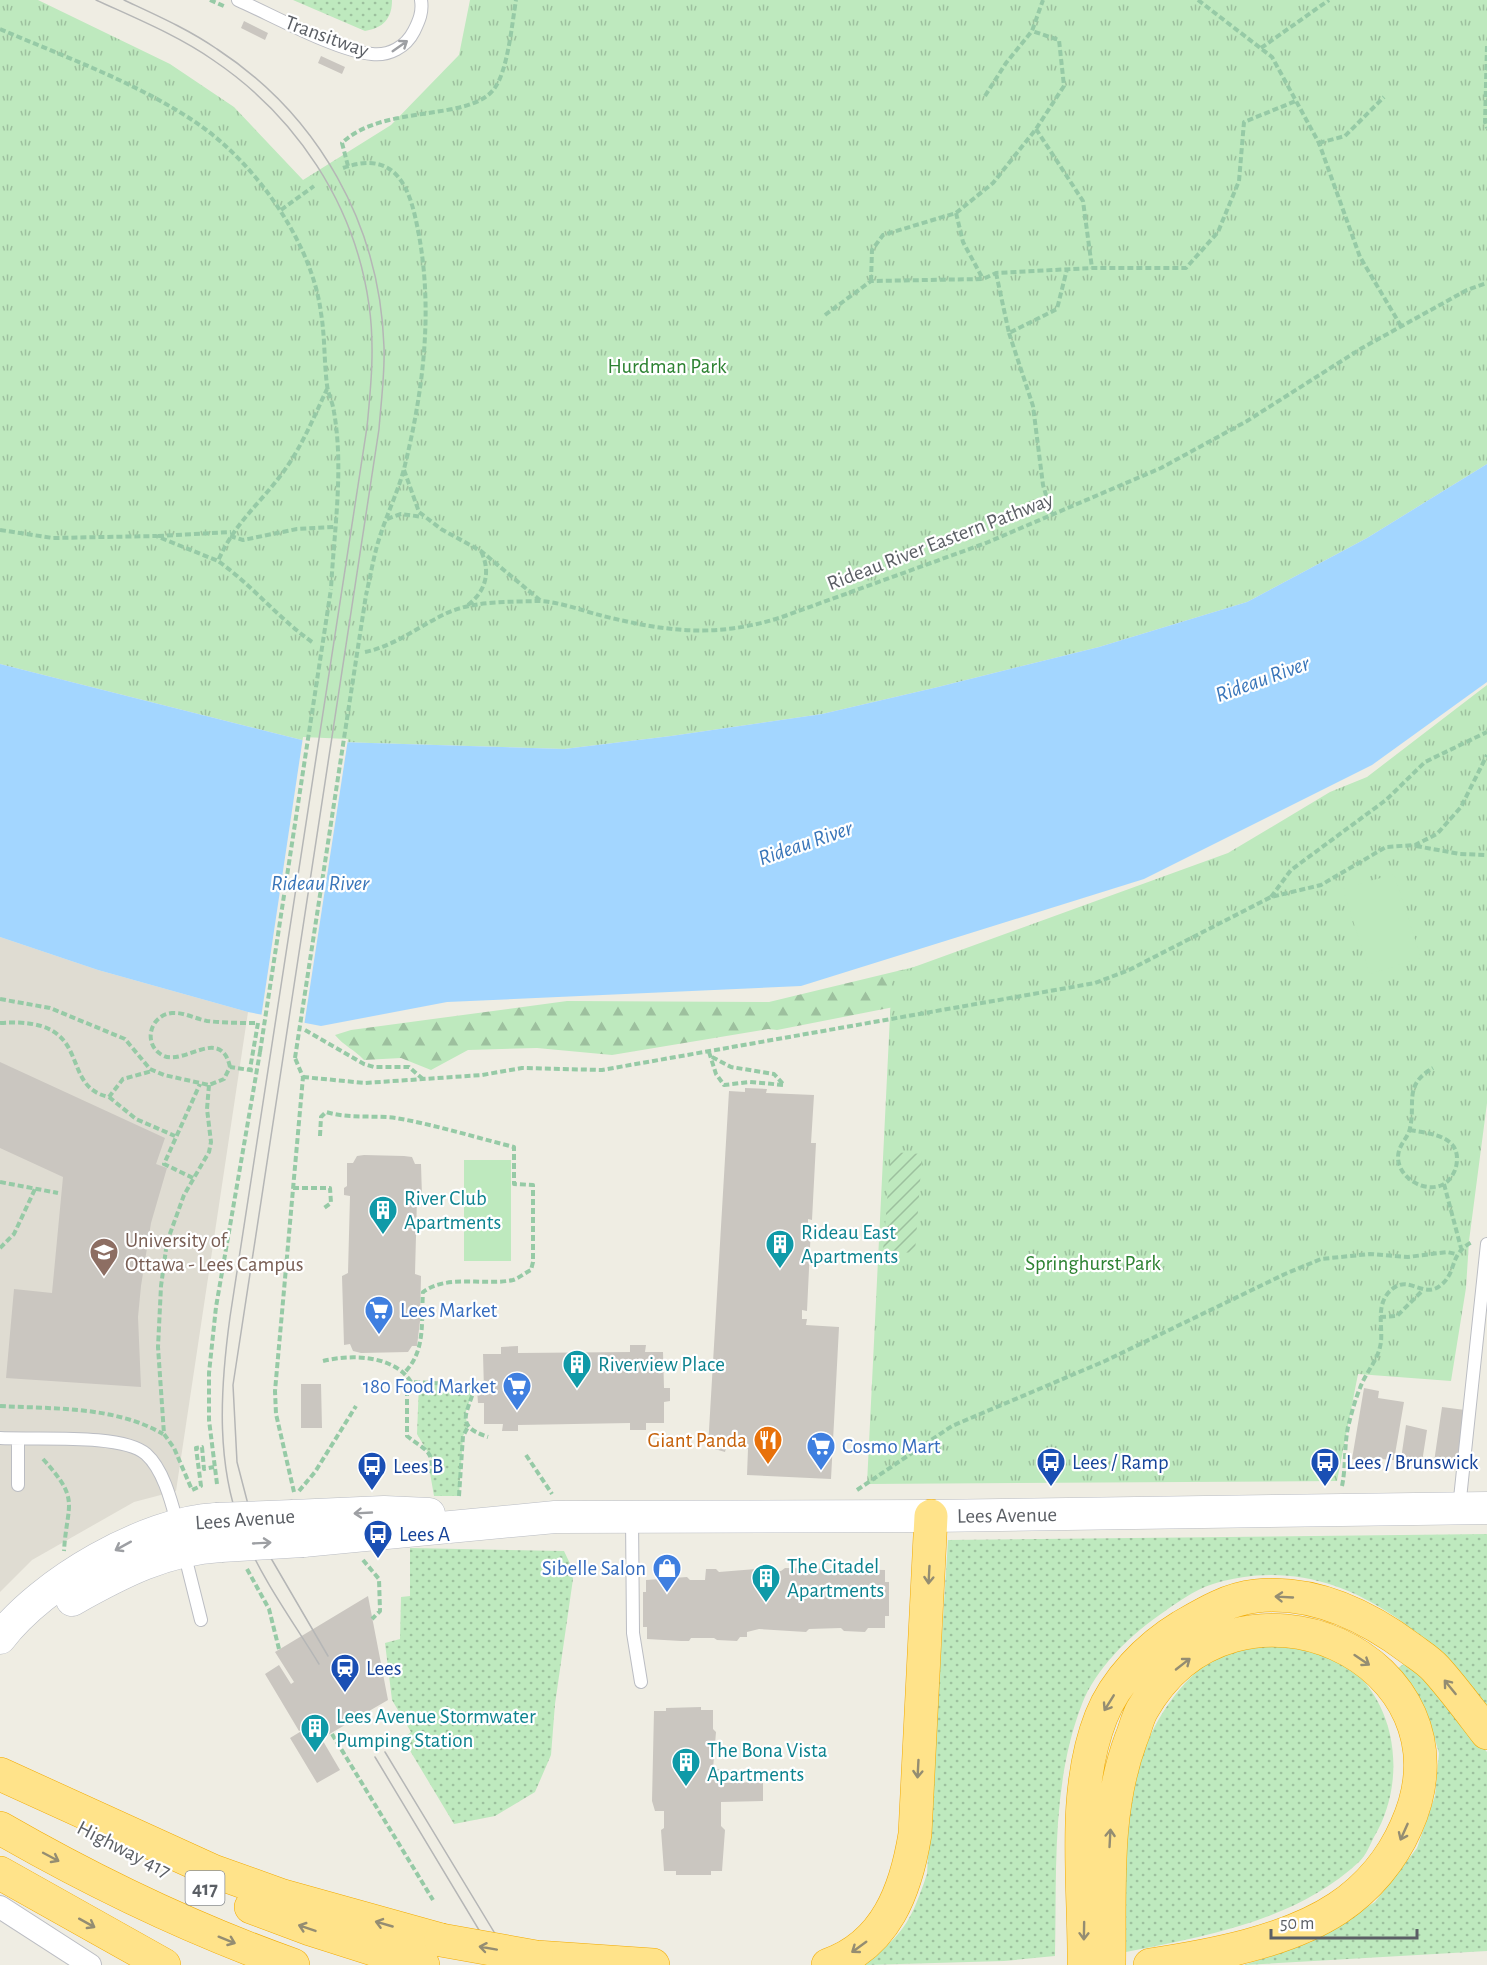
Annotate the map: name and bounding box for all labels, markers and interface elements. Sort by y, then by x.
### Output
street label: Transitway [282,12,372,61]
one-way arrow [391,39,408,52]
park label: Hurdman Park [607,356,727,377]
street label: Rideau River Eastern Pathway [824,489,1056,594]
water label: Rideau River [1212,652,1313,706]
water label: Rideau River [755,816,856,869]
water label: Rideau River [271,872,370,894]
place label: River Club Apartments [404,1188,501,1233]
building icon: River Club Apartments [367,1194,399,1236]
place label: Rideau East Apartments [801,1222,898,1267]
building icon: Rideau East Apartments [764,1228,796,1270]
place label: University of Ottawa - Lees Campus [125,1230,303,1275]
school or university icon: University of Ottawa - Lees Campus [88,1236,120,1278]
park label: Springhurst Park [1025,1253,1161,1274]
supermarket icon: Lees Market [363,1294,395,1336]
place label: Lees Market [400,1300,498,1321]
building icon: Riverview Place [561,1348,593,1390]
place label: Riverview Place [598,1354,725,1375]
supermarket icon: 180 Food Market [501,1370,533,1412]
place label: 180 Food Market [363,1376,496,1397]
restaurant icon: Giant Panda [752,1424,784,1466]
place label: Giant Panda [648,1430,747,1451]
supermarket icon: Cosmo Mart [805,1430,837,1472]
place label: Cosmo Mart [842,1436,941,1457]
bus stop icon: Lees / Ramp [1035,1446,1067,1488]
bus stop icon: Lees / Brunswick [1309,1446,1341,1488]
bus stop icon: Lees B [356,1450,388,1492]
place label: Lees / Ramp [1072,1452,1169,1473]
place label: Lees / Brunswick [1346,1452,1479,1473]
place label: Lees B [393,1456,443,1477]
street label: Lees Avenue [957,1504,1057,1527]
street label: Lees Avenue [194,1506,296,1533]
one-way arrow [353,1507,373,1518]
bus stop icon: Lees A [362,1518,394,1560]
place label: Lees A [399,1524,450,1545]
one-way arrow [252,1538,272,1549]
one-way arrow [115,1540,132,1552]
shop icon: Sibelle Salon [651,1552,683,1594]
place label: The Citadel Apartments [787,1556,884,1601]
place label: Sibelle Salon [542,1558,646,1579]
building icon: The Citadel Apartments [750,1562,782,1604]
one-way arrow [923,1564,934,1584]
one-way arrow [1274,1592,1294,1603]
station icon: Lees [329,1652,361,1694]
one-way arrow [1354,1654,1370,1666]
place label: Lees [366,1658,402,1679]
one-way arrow [1175,1658,1191,1671]
one-way arrow [1444,1679,1457,1695]
one-way arrow [1102,1694,1114,1711]
place label: Lees Avenue Stormwater Pumping Station [336,1706,536,1751]
building icon: Lees Avenue Stormwater Pumping Station [299,1712,331,1754]
place label: The Bona Vista Apartments [707,1740,828,1785]
building icon: The Bona Vista Apartments [670,1746,702,1788]
one-way arrow [912,1759,923,1779]
street label: Highway 417 [74,1817,174,1882]
one-way arrow [1398,1822,1410,1840]
one-way arrow [1105,1829,1116,1849]
one-way arrow [42,1851,59,1863]
road number: 417 [186,1871,224,1905]
scale bar [1271,1902,1416,1940]
text: 50 m [1280,1915,1314,1933]
one-way arrow [78,1917,95,1929]
one-way arrow [375,1918,394,1930]
one-way arrow [1078,1920,1090,1940]
one-way arrow [298,1921,317,1932]
one-way arrow [217,1935,236,1946]
one-way arrow [852,1941,868,1953]
one-way arrow [479,1943,499,1954]

